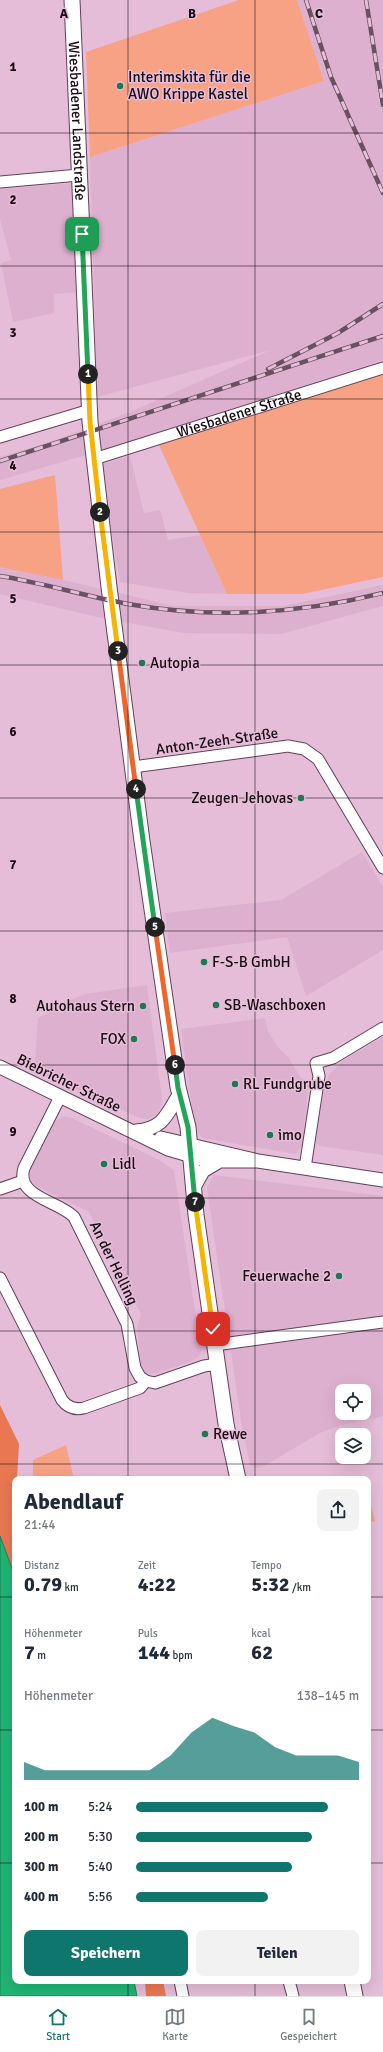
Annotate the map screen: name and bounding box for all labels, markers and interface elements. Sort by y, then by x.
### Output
text: A [60,6,69,22]
text: B [188,6,196,22]
text: C [315,6,323,22]
street label: Wiesbadener Landstraße [65,41,90,201]
text: 1 [9,59,17,75]
place label: Interimskita für die AWO Krippe Kastel [128,68,251,103]
marker: Interimskita für die AWO Krippe Kastel [115,81,125,91]
text: 2 [9,192,17,208]
pin [65,217,99,251]
icon: arrive [71,223,93,245]
text: 3 [9,325,17,341]
pin: 1 [78,364,98,384]
text: 1 [85,367,91,380]
street label: Wiesbadener Straße [174,385,304,441]
text: 4 [9,458,17,474]
pin: 2 [90,502,110,522]
text: 2 [97,505,103,518]
text: 5 [9,591,17,607]
pin: 3 [108,641,128,661]
text: 3 [115,644,121,657]
place label: Autopia [150,654,200,672]
marker: Autopia [137,658,147,668]
street label: Anton-Zeeh-Straße [155,723,279,759]
text: 6 [9,724,17,740]
pin: 4 [126,779,146,799]
text: 4 [133,782,139,795]
place label: Zeugen Jehovas [191,789,293,807]
marker: Zeugen Jehovas [296,793,306,803]
text: 7 [9,857,17,873]
pin: 5 [145,917,165,937]
text: 5 [152,920,158,933]
place label: F-S-B GmbH [212,953,291,971]
marker: F-S-B GmbH [199,957,209,967]
text: 8 [9,991,17,1007]
place label: SB-Waschboxen [224,996,326,1014]
place label: Autohaus Stern [36,997,135,1015]
marker: SB-Waschboxen [211,1000,221,1010]
marker: Autohaus Stern [138,1001,148,1011]
place label: FOX [100,1030,126,1048]
marker: FOX [129,1034,139,1044]
street label: Biebricher Straße [14,1050,124,1116]
pin: 6 [165,1055,185,1075]
text: 6 [172,1058,178,1071]
place label: RL Fundgrube [243,1075,332,1093]
marker: RL Fundgrube [230,1079,240,1089]
text: 9 [9,1124,17,1140]
place label: imo [278,1126,302,1144]
marker: imo [265,1130,275,1140]
place label: Lidl [112,1155,136,1173]
marker: Lidl [99,1159,109,1169]
pin: 7 [185,1192,205,1212]
text: 7 [192,1195,198,1208]
street label: An der Helling [86,1218,142,1308]
place label: Feuerwache 2 [242,1267,331,1285]
marker: Feuerwache 2 [334,1271,344,1281]
pin [196,1312,230,1346]
icon: check [202,1318,224,1340]
map controls [335,1384,371,1464]
button: locate [335,1384,371,1420]
place label: Rewe [213,1425,247,1443]
button: layers [335,1428,371,1464]
marker: Rewe [200,1429,210,1439]
text: Abendlauf [24,1488,123,1515]
button: share [317,1489,359,1531]
text: 21:44 [24,1517,56,1533]
text: Distanz [24,1559,59,1572]
text: Zeit [138,1559,156,1572]
text: Tempo [251,1559,282,1572]
text: 0.79 [24,1572,62,1597]
text: 4:22 [138,1572,176,1597]
text: 5:32 [251,1572,290,1597]
text: km [62,1581,79,1594]
text: /km [290,1581,311,1594]
text: Höhenmeter [24,1627,82,1640]
text: Puls [138,1627,158,1640]
text: kcal [251,1627,271,1640]
text: 7 [24,1640,35,1665]
text: 144 [138,1640,170,1665]
text: 62 [251,1640,273,1665]
text: m [35,1649,46,1662]
text: bpm [170,1649,193,1662]
text: Höhenmeter [24,1688,93,1704]
text: 138–145 m [297,1688,359,1704]
text: 100 m [24,1799,58,1815]
text: 5:24 [88,1799,113,1815]
text: 200 m [24,1829,58,1845]
text: 5:30 [88,1829,113,1845]
text: 300 m [24,1859,58,1875]
text: 5:40 [88,1859,113,1875]
text: 400 m [24,1889,58,1905]
text: 5:56 [88,1889,113,1905]
button: Speichern [24,1930,188,1976]
button: Teilen [196,1930,359,1976]
tab: Start [46,2006,70,2043]
tab: Karte [162,2006,188,2043]
tab: Gespeichert [280,2006,337,2043]

